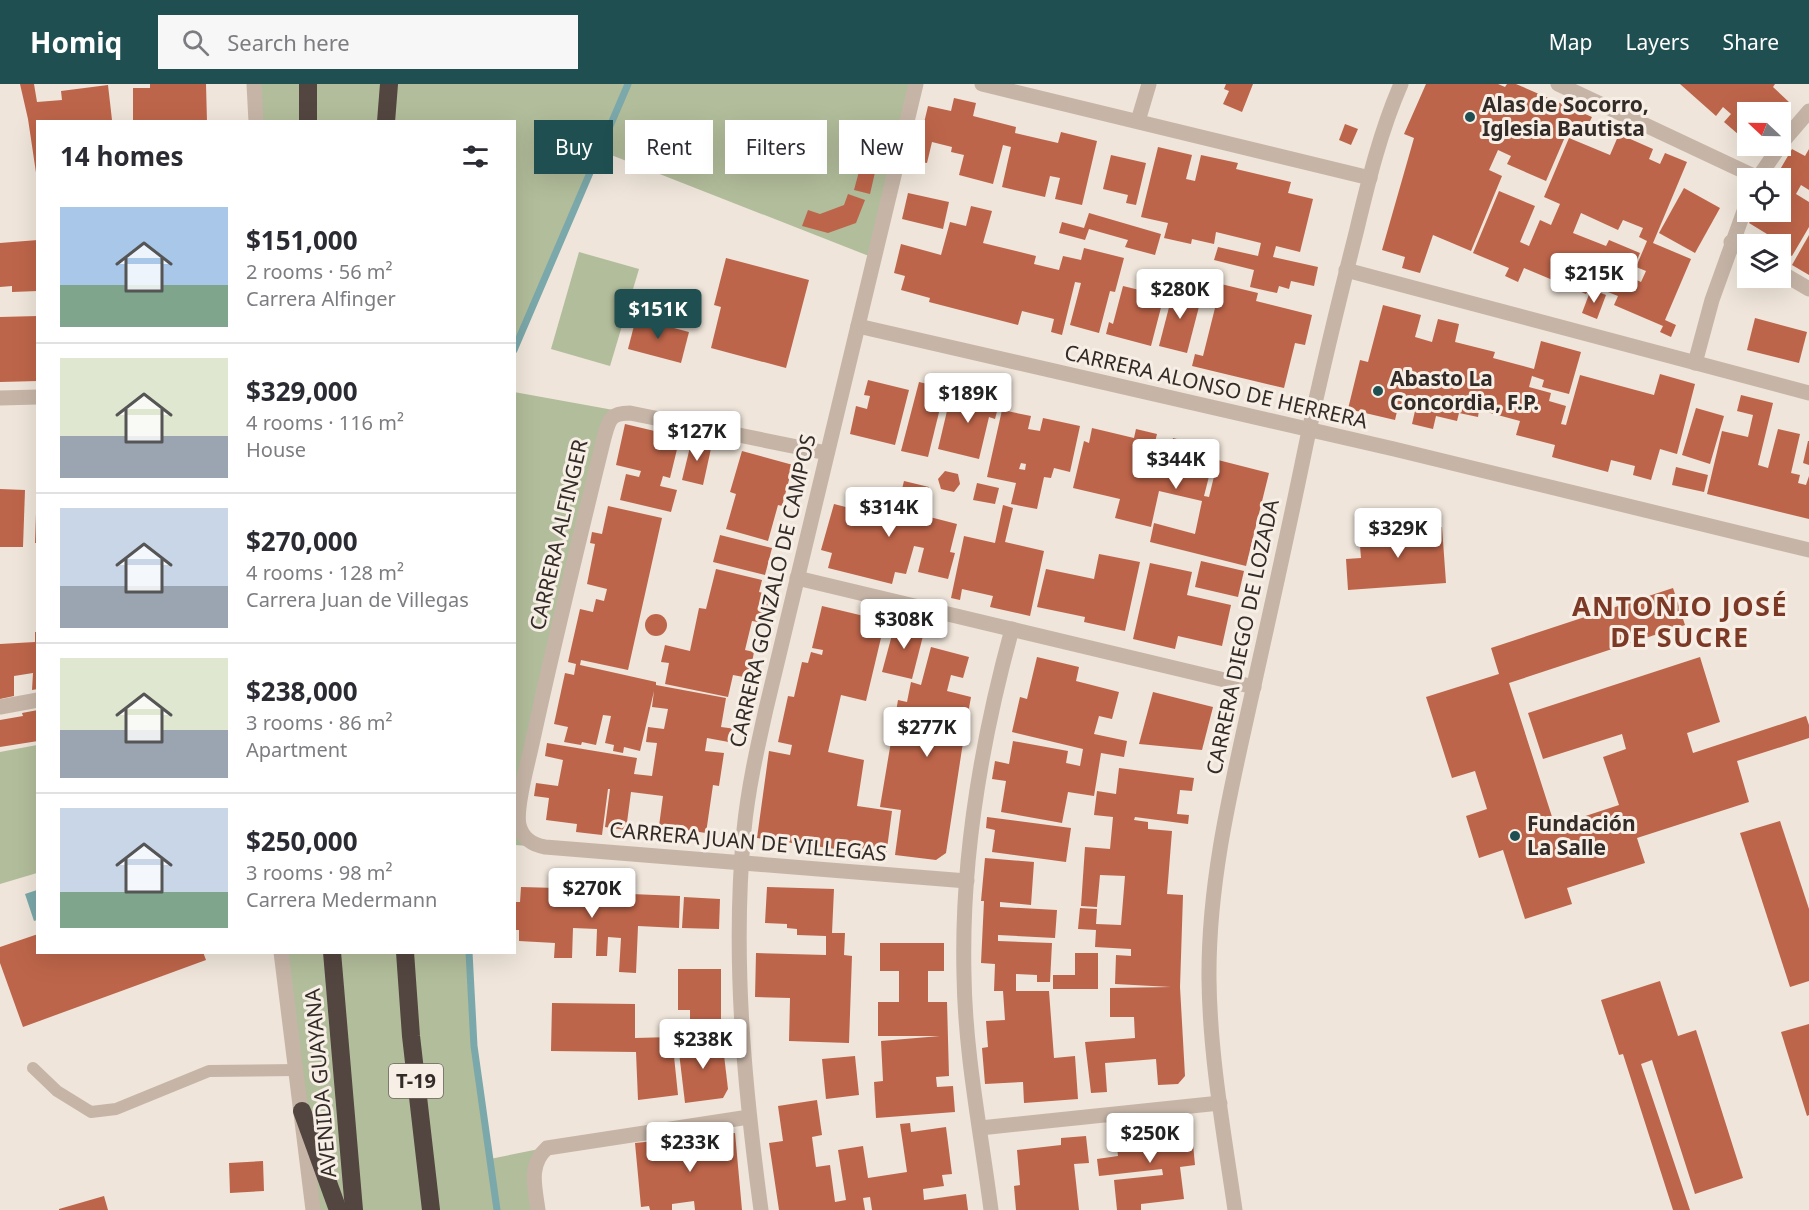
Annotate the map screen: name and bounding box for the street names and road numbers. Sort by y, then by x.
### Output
street label: CARRERA ALONSO DE HERRERA [1062,337,1371,435]
street label: CARRERA GONZALO DE CAMPOS [722,431,822,750]
street label: CARRERA ALFINGER [522,437,594,633]
street label: CARRERA DIEGO DE LOZADA [1199,496,1285,777]
street label: CARRERA JUAN DE VILLEGAS [608,815,888,867]
street label: AVENIDA GUAYANA [298,987,342,1179]
road number: T-19 [389,1064,443,1098]

